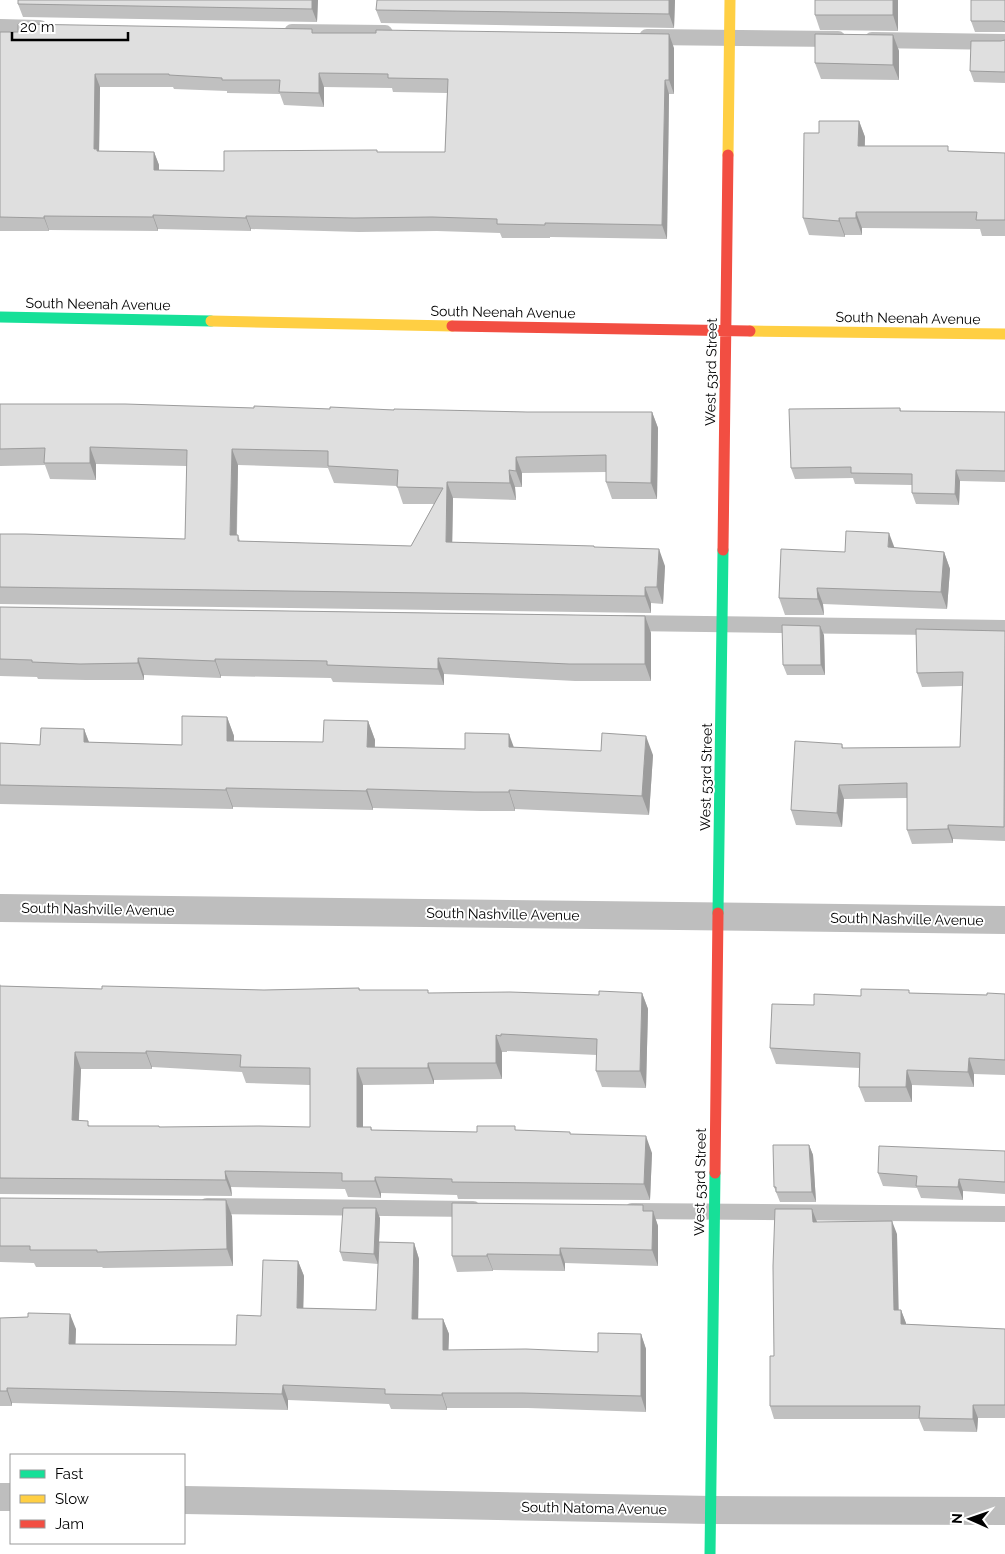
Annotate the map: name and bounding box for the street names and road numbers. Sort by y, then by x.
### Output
street label: South Neenah Avenue [25,295,171,313]
street label: South Neenah Avenue [430,303,576,321]
street label: South Neenah Avenue [835,309,981,327]
street label: West 53rd Street [702,318,720,426]
street label: West 53rd Street [697,723,715,831]
street label: South Nashville Avenue [21,900,175,918]
street label: South Nashville Avenue [426,905,580,923]
street label: South Nashville Avenue [830,910,984,928]
street label: West 53rd Street [691,1128,709,1236]
street label: South Natoma Avenue [521,1499,667,1517]

